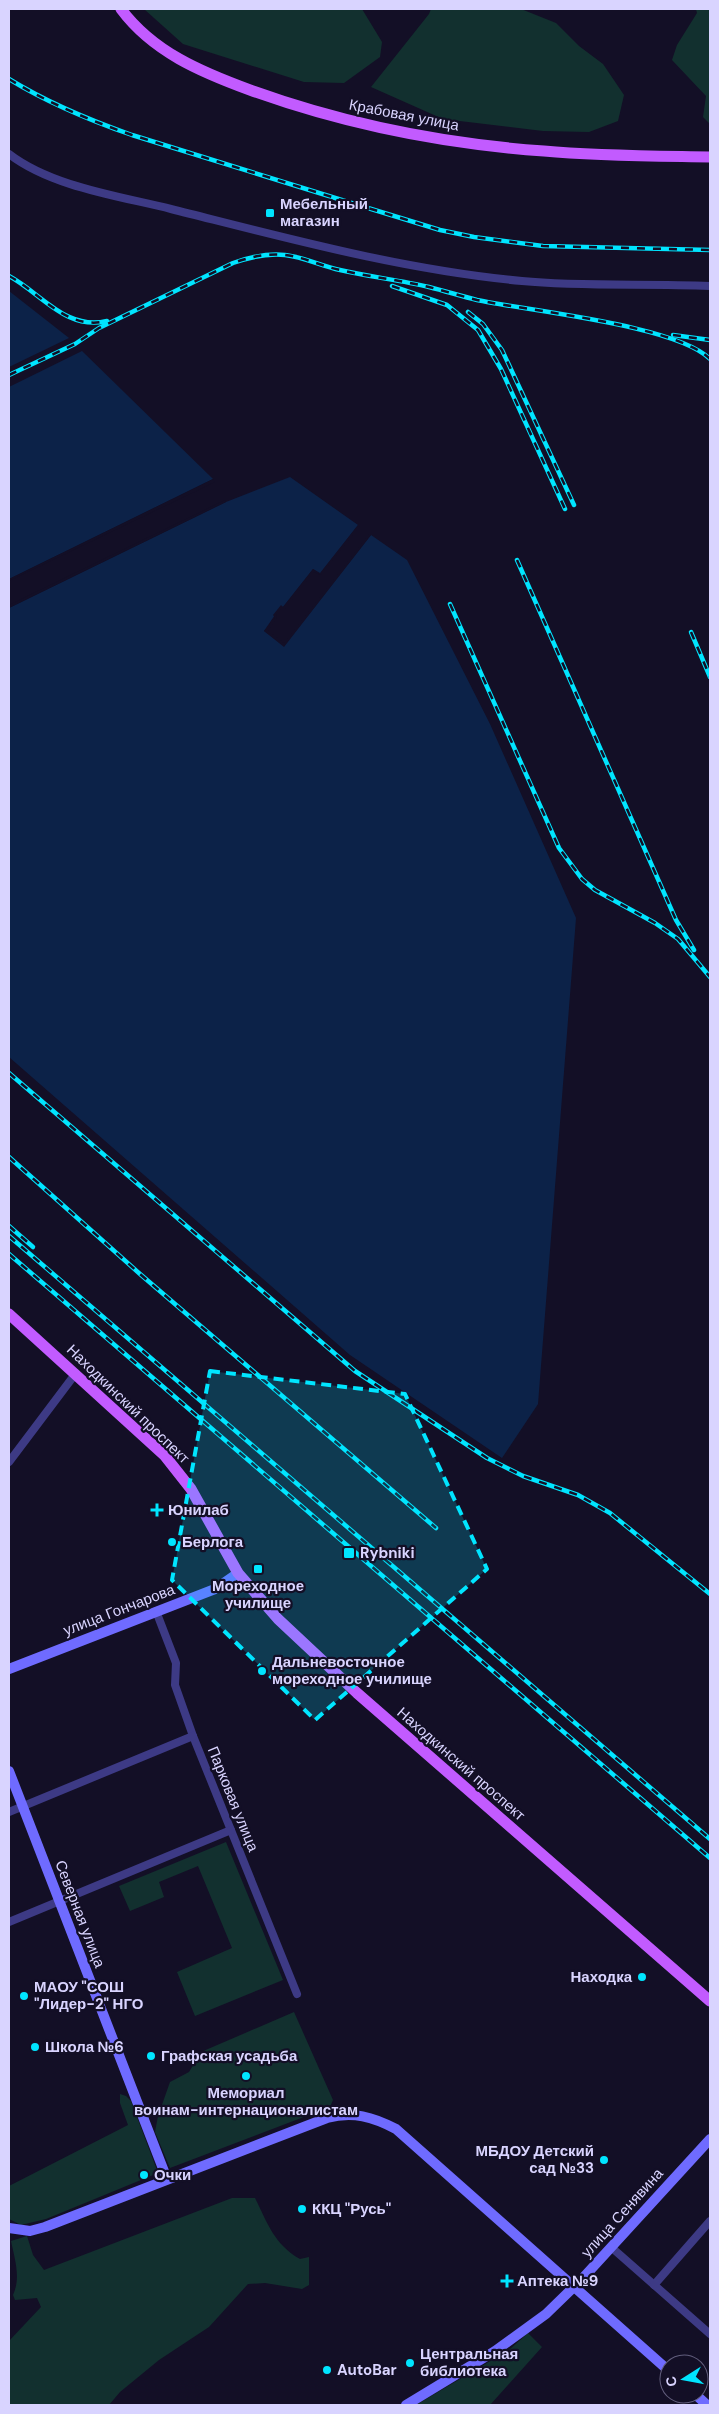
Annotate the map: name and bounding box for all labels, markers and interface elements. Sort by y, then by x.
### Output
street label: Крабовая улица [347,95,461,136]
place label: Мебельный магазин [280,194,368,231]
marker: Мебельный магазин [264,207,276,219]
street label: Находкинский проспект [62,1340,194,1468]
place label: Юнилаб [168,1500,229,1520]
marker: Юнилаб [150,1503,164,1517]
place label: Берлога [182,1532,244,1552]
marker: Берлога [166,1536,178,1548]
place label: Rybniki [360,1543,415,1563]
marker: Rybniki [342,1546,356,1560]
marker: Мореходное училище [252,1563,264,1575]
place label: Мореходное училище [212,1576,304,1613]
street label: улица Гончарова [60,1579,178,1640]
place label: Дальневосточное мореходное училище [272,1652,432,1689]
marker: Дальневосточное мореходное училище [256,1665,268,1677]
street label: Находкинский проспект [393,1703,529,1825]
street label: Парковая улица [203,1743,264,1855]
street label: Северная улица [50,1857,110,1971]
place label: Находка [571,1967,633,1987]
marker: Находка [636,1971,648,1983]
place label: МАОУ "СОШ "Лидер-2" НГО [34,1977,144,2014]
marker: МАОУ "СОШ "Лидер-2" НГО [18,1990,30,2002]
place label: Школа №6 [45,2037,124,2057]
marker: Школа №6 [29,2041,41,2053]
place label: Графская усадьба [161,2046,298,2066]
marker: Графская усадьба [145,2050,157,2062]
marker: Мемориал воинам-интернационалистам [240,2070,252,2082]
place label: Мемориал воинам-интернационалистам [134,2083,358,2120]
place label: МБДОУ Детский сад №33 [475,2141,594,2178]
marker: МБДОУ Детский сад №33 [598,2154,610,2166]
street label: улица Сенявина [577,2164,668,2262]
place label: Очки [154,2165,191,2185]
marker: Очки [138,2169,150,2181]
place label: ККЦ "Русь" [312,2199,391,2219]
marker: ККЦ "Русь" [296,2203,308,2215]
place label: Аптека №9 [517,2271,598,2291]
marker: Аптека №9 [501,2275,513,2287]
place label: Центральная библиотека [420,2344,518,2381]
north arrow [659,2354,709,2404]
marker: Центральная библиотека [404,2357,416,2369]
place label: AutoBar [337,2360,397,2380]
marker: AutoBar [321,2364,333,2376]
text: С [661,2375,681,2388]

